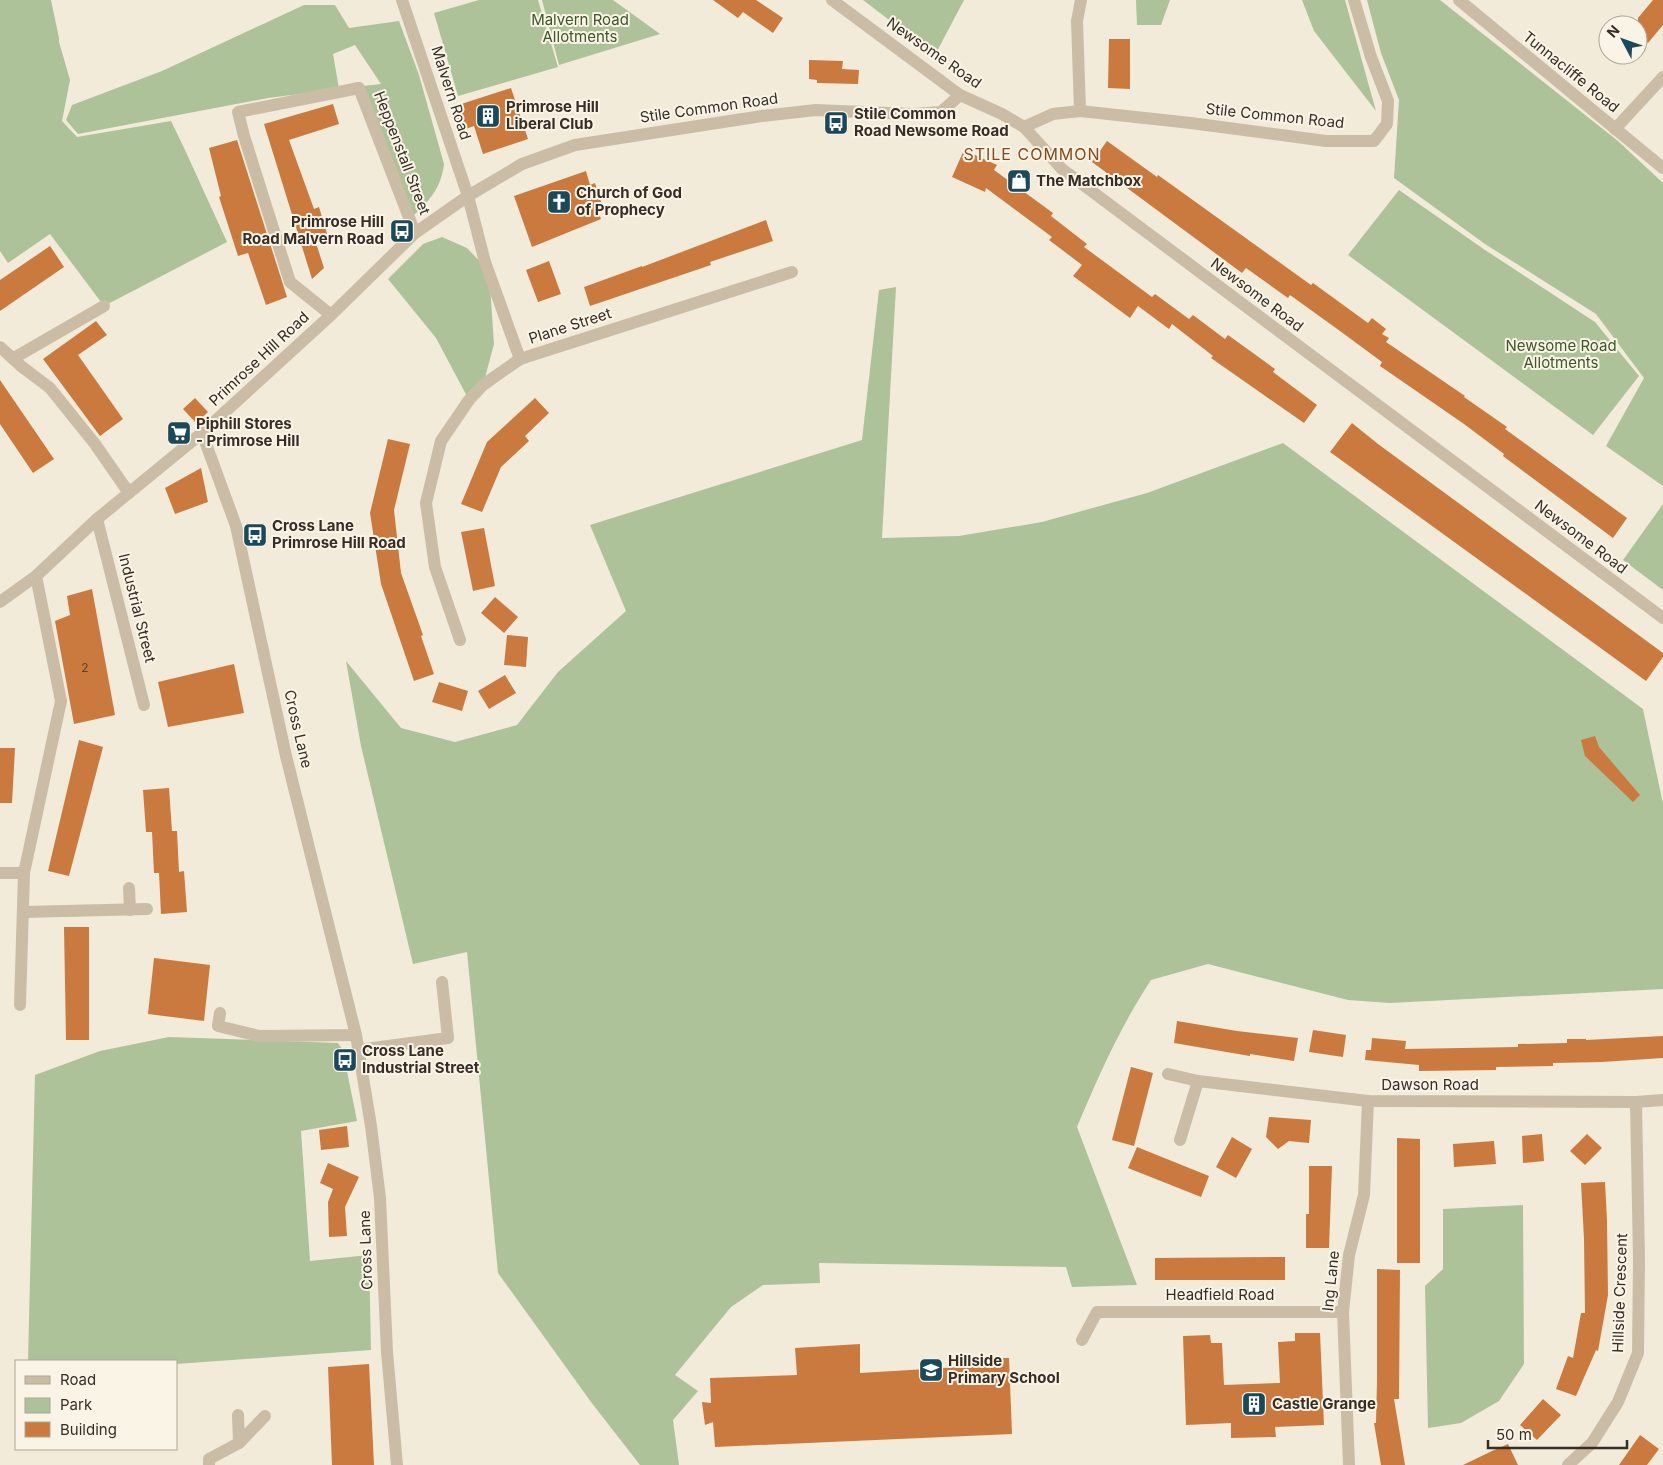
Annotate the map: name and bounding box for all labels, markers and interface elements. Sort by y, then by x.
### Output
park label: Malvern Road Allotments [531,10,629,46]
street label: Newsome Road [883,13,985,92]
north arrow [1598,15,1648,65]
text: N [1603,22,1623,41]
street label: Tunnacliffe Road [1519,27,1623,116]
street label: Malvern Road [427,43,476,142]
street label: Heppenstall Street [370,88,435,217]
street label: Stile Common Road [639,88,779,127]
place label: Primrose Hill Liberal Club [506,97,599,133]
street label: Stile Common Road [1205,99,1345,132]
building icon: Primrose Hill Liberal Club [475,103,501,129]
place label: Stile Common Road Newsome Road [854,104,1009,140]
bus stop icon: Stile Common Road Newsome Road [823,110,849,136]
district label: STILE COMMON [963,144,1101,164]
shop icon: The Matchbox [1006,168,1032,194]
place label: The Matchbox [1036,171,1141,190]
place label: Church of God of Prophecy [576,183,682,219]
church icon: Church of God of Prophecy [546,189,572,215]
place label: Primrose Hill Road Malvern Road [242,212,384,248]
bus stop icon: Primrose Hill Road Malvern Road [389,218,415,244]
street label: Newsome Road [1207,254,1307,336]
street label: Plane Street [526,303,614,348]
street label: Primrose Hill Road [205,307,313,410]
park label: Newsome Road Allotments [1505,336,1617,372]
place label: Piphill Stores - Primrose Hill [196,414,300,450]
supermarket icon: Piphill Stores - Primrose Hill [166,420,192,446]
street label: Newsome Road [1531,496,1631,578]
place label: Cross Lane Primrose Hill Road [272,516,406,552]
bus stop icon: Cross Lane Primrose Hill Road [242,522,268,548]
street label: Industrial Street [115,551,160,665]
house number: 2 [81,660,89,675]
street label: Cross Lane [280,688,317,770]
place label: Cross Lane Industrial Street [362,1041,480,1077]
bus stop icon: Cross Lane Industrial Street [332,1047,358,1073]
street label: Dawson Road [1381,1075,1479,1094]
street label: Cross Lane [355,1210,376,1290]
street label: Hillside Crescent [1608,1233,1631,1353]
street label: Ing Lane [1318,1250,1343,1312]
street label: Headfield Road [1166,1285,1274,1304]
place label: Hillside Primary School [948,1351,1060,1387]
school or university icon: Hillside Primary School [918,1357,944,1383]
legend [15,1360,178,1450]
text: Road [60,1370,96,1389]
building icon: Castle Grange [1241,1391,1267,1417]
place label: Castle Grange [1272,1394,1376,1413]
text: Park [60,1395,93,1414]
scale bar [1488,1418,1627,1450]
text: Building [60,1420,117,1439]
text: 50 m [1496,1425,1532,1444]

